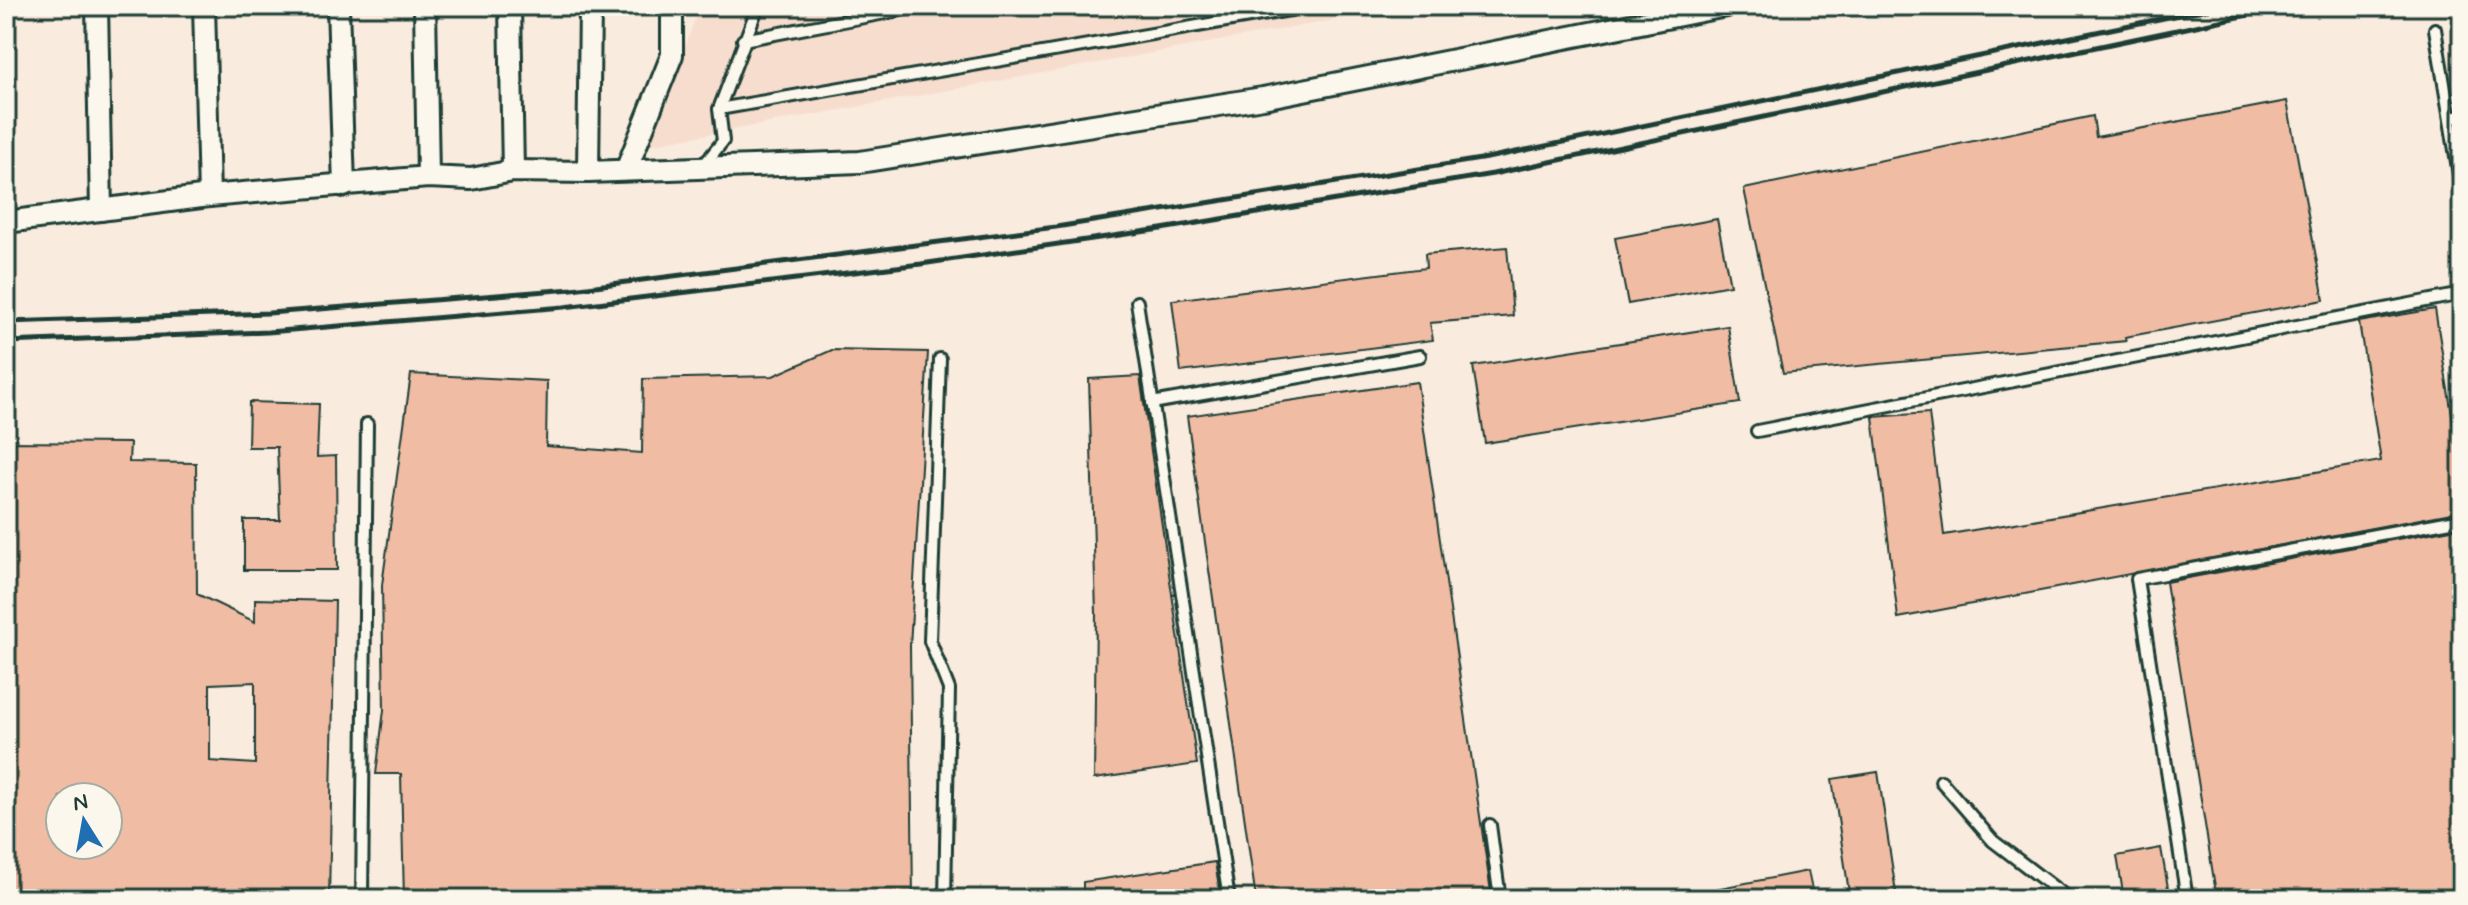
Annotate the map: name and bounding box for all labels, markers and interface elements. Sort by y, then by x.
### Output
north arrow [44,781,124,861]
text: N [71,788,90,818]

